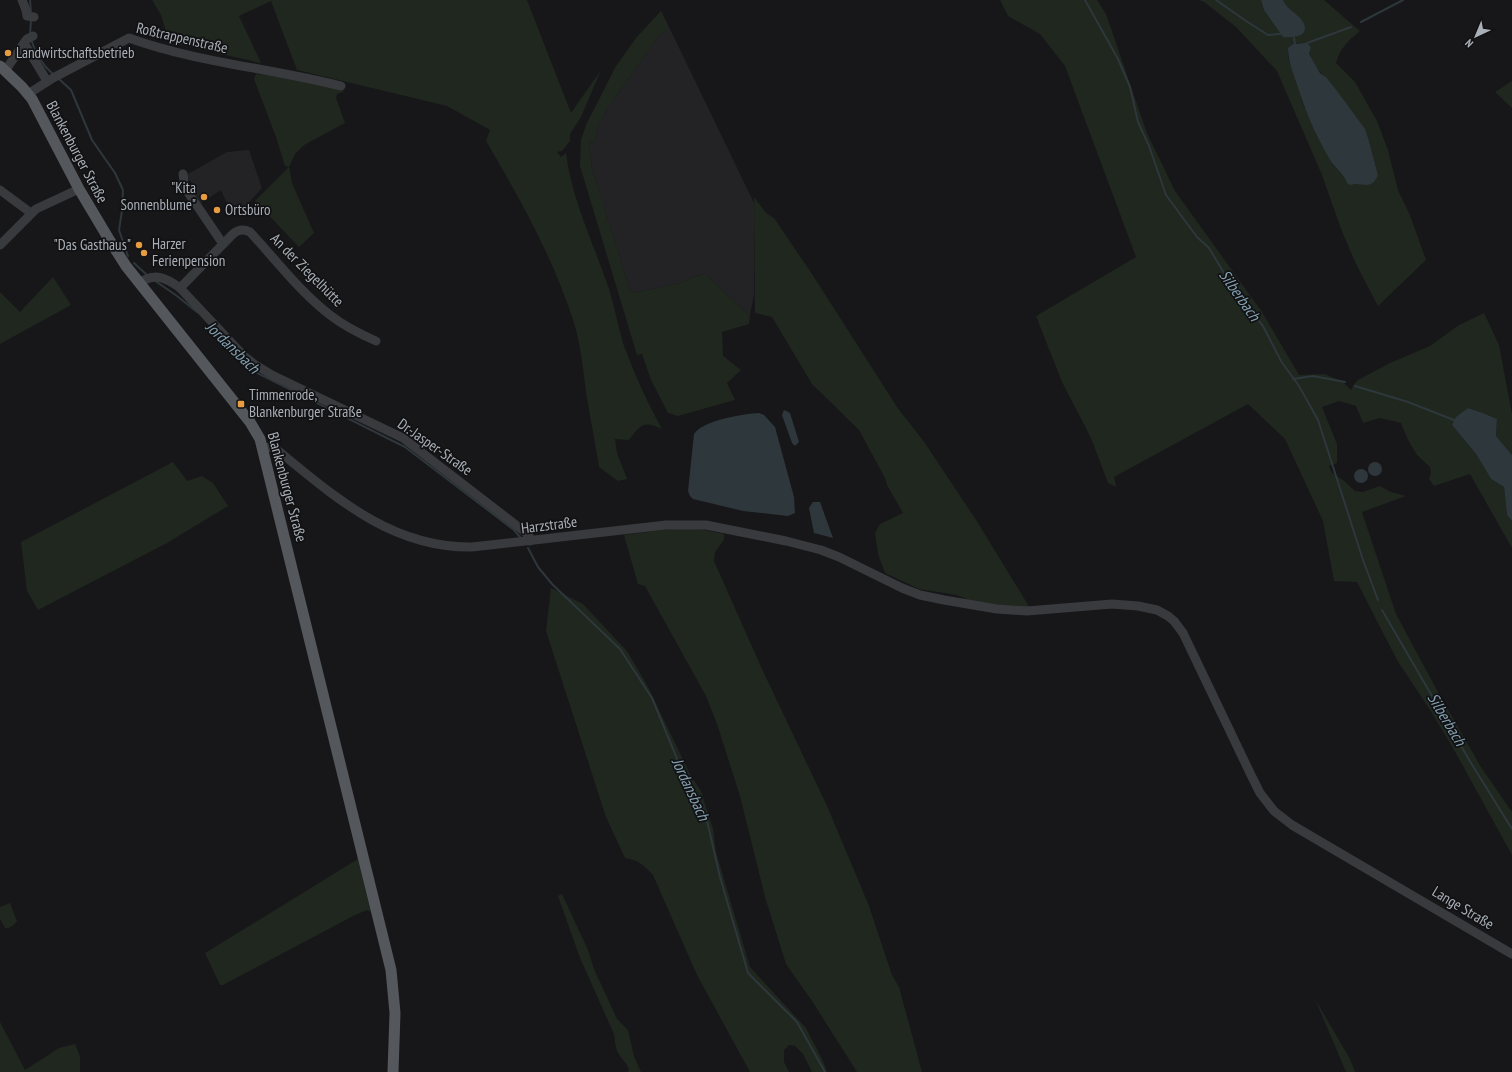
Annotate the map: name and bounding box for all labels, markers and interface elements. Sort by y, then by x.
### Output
north arrow [1456,16,1496,56]
street label: Roßtrappenstraße [135,18,230,57]
text: N [1462,36,1476,50]
place label: Landwirtschaftsbetrieb [16,43,135,62]
marker: Landwirtschaftsbetrieb [3,48,13,58]
street label: Blankenburger Straße [43,97,112,206]
place label: "Kita Sonnenblume" [121,178,196,214]
marker: "Kita Sonnenblume" [199,192,209,202]
place label: Ortsbüro [225,200,271,219]
marker: Ortsbüro [212,205,222,215]
street label: An der Ziegelhütte [267,229,348,310]
place label: Harzer Ferienpension [152,234,225,270]
place label: "Das Gasthaus" [54,235,131,254]
marker: "Das Gasthaus" [134,240,144,250]
marker: Harzer Ferienpension [139,248,149,258]
water label: Silberbach [1215,265,1265,325]
water label: Jordansbach [201,316,265,378]
place label: Timmenrode, Blankenburger Straße [249,385,362,421]
marker: Timmenrode, Blankenburger Straße [236,399,246,409]
street label: Dr.-Jasper-Straße [394,414,476,479]
street label: Blankenburger Straße [264,430,311,544]
street label: Harzstraße [520,512,578,537]
water label: Silberbach [1423,689,1471,750]
water label: Jordansbach [667,754,715,824]
street label: Lange Straße [1429,882,1498,933]

